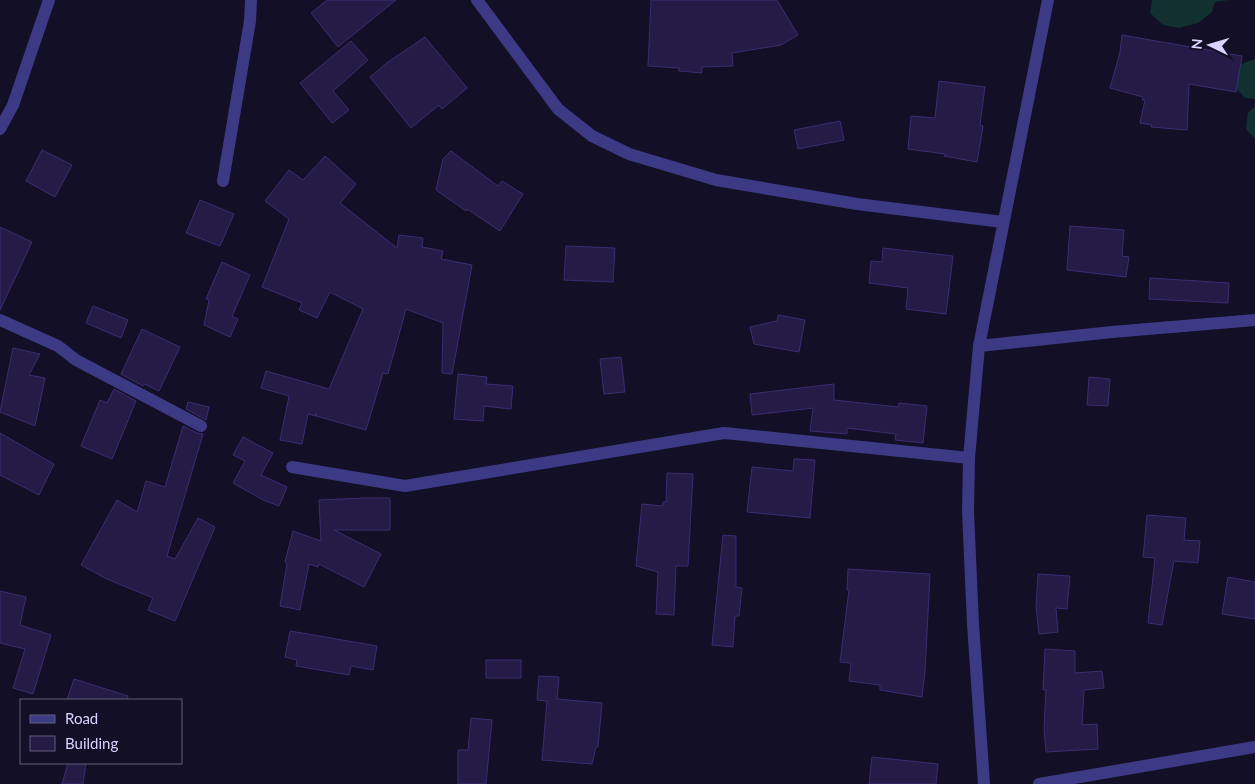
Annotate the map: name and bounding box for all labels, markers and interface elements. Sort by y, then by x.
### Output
north arrow [1185,20,1235,70]
text: N [1188,38,1205,50]
legend [20,699,182,764]
text: Road [65,709,98,727]
text: Building [65,734,118,752]

